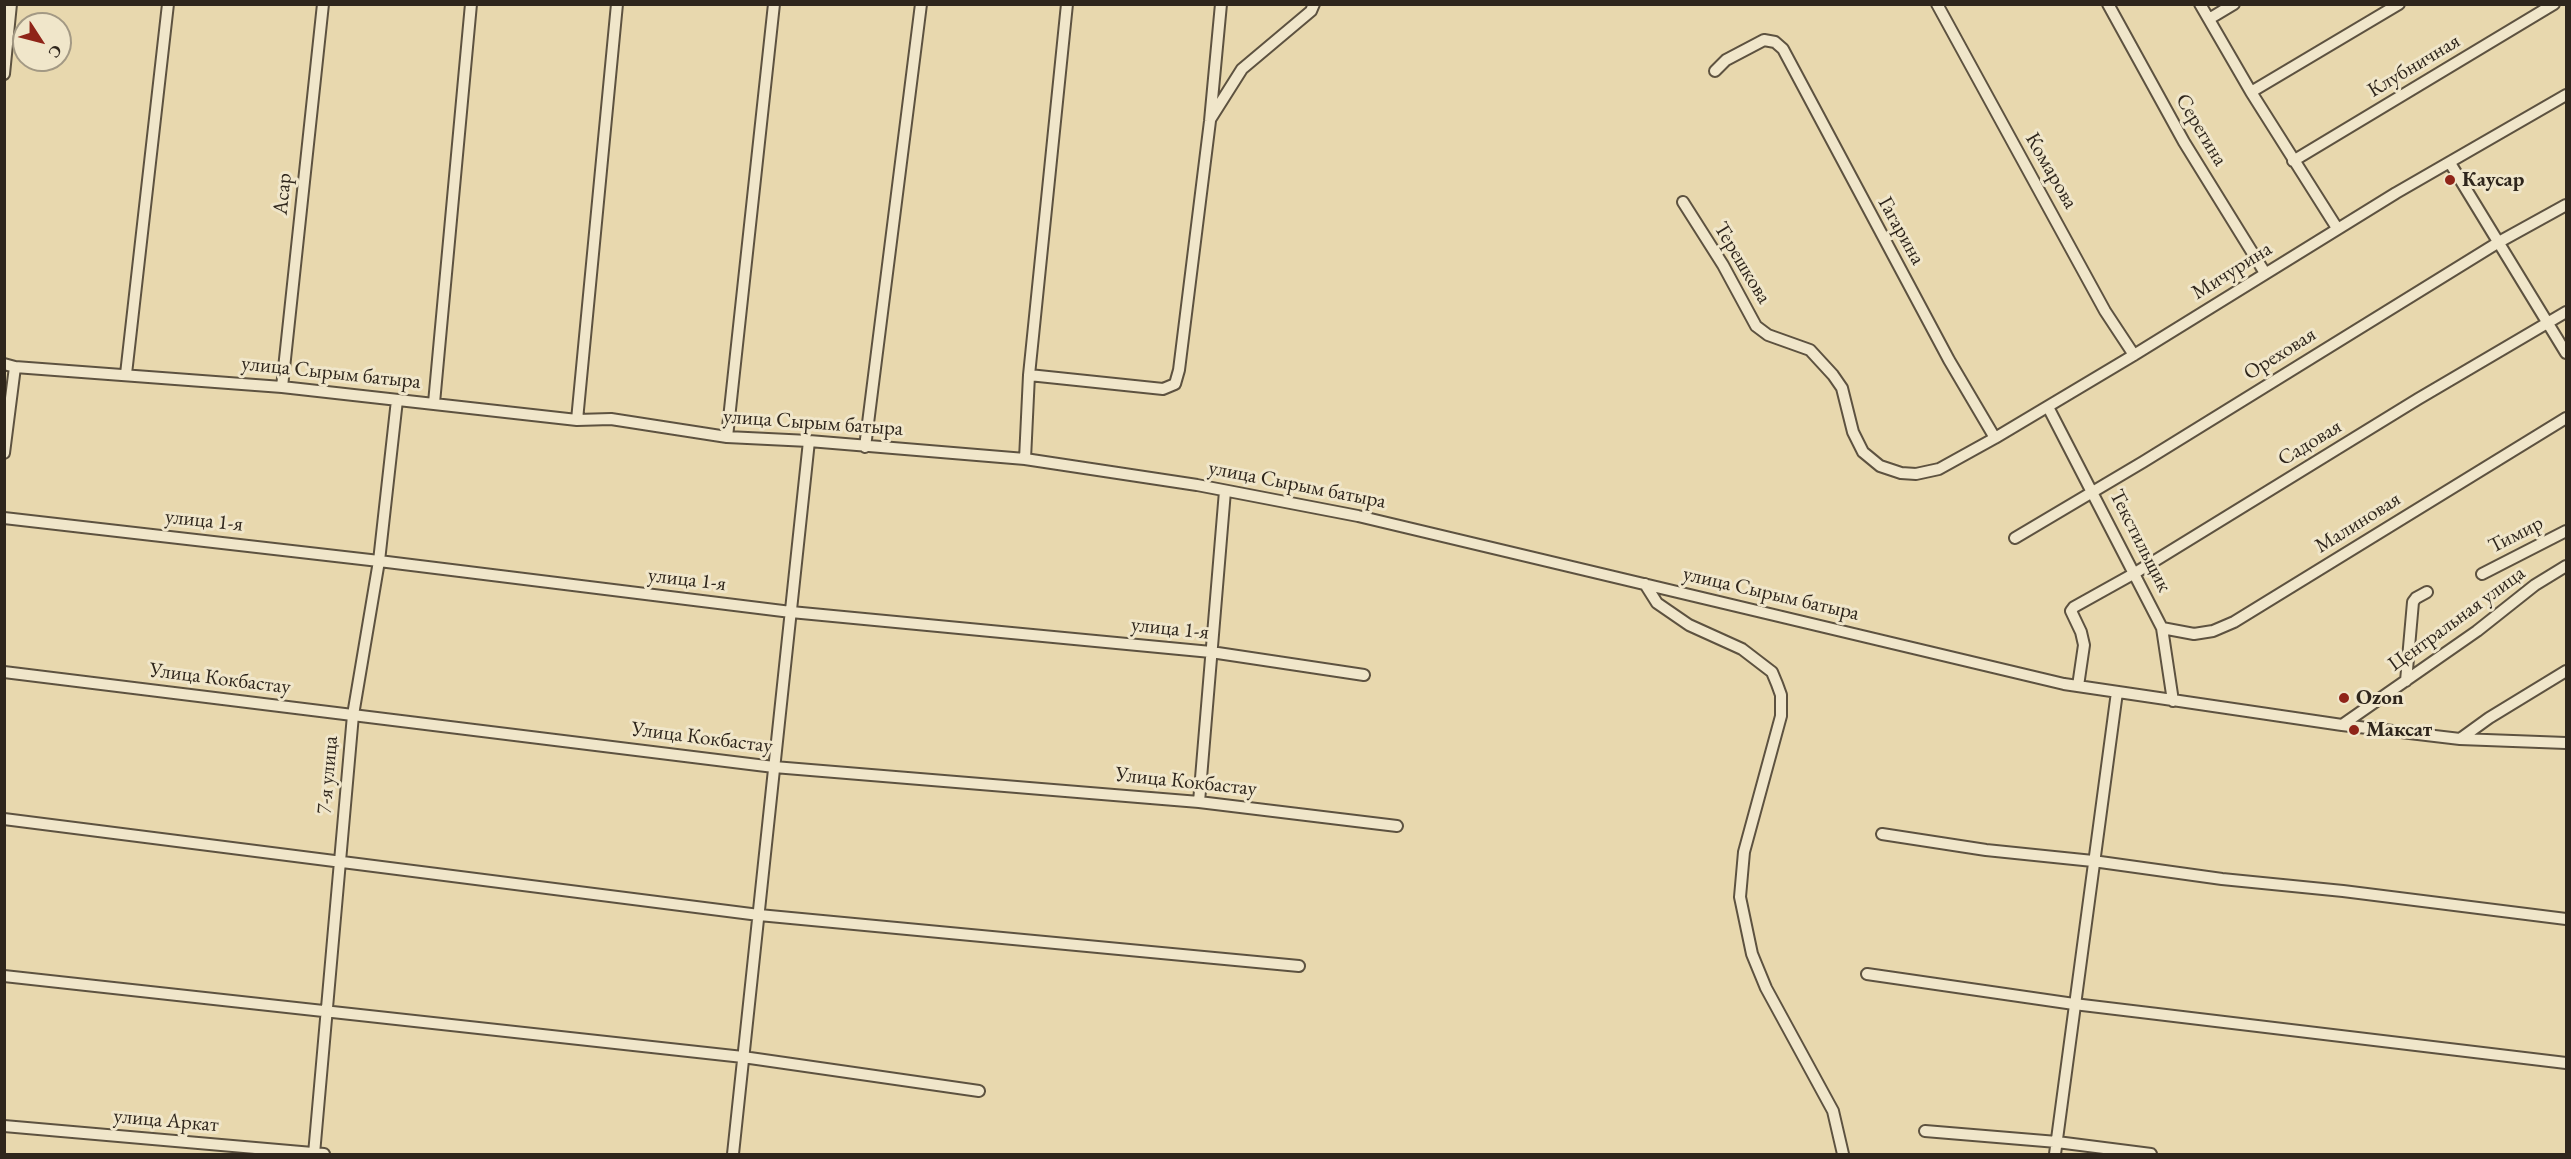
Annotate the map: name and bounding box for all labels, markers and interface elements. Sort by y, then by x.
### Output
north arrow [12,12,72,72]
street label: Клубничная [2363,29,2465,103]
text: С [44,41,67,62]
street label: Серегина [2170,89,2232,171]
street label: Комарова [2019,128,2083,214]
place label: Каусар [2462,167,2524,193]
street label: Асар [268,172,298,216]
marker: Каусар [2443,173,2457,187]
street label: Гагарина [1872,193,1930,269]
street label: Терешкова [1708,218,1776,308]
street label: Мичурина [2187,236,2277,306]
street label: Ореховая [2239,322,2321,386]
street label: улица Сырым батыра [240,351,422,395]
street label: улица Сырым батыра [722,404,904,442]
street label: Садовая [2274,414,2346,472]
street label: улица Сырым батыра [1206,455,1388,515]
street label: Текстильщик [2103,485,2177,597]
street label: Малиновая [2311,487,2405,559]
street label: улица 1-я [164,504,244,538]
street label: Тимир [2484,511,2548,559]
street label: улица Сырым батыра [1680,561,1862,627]
street label: Центральная улица [2384,561,2530,677]
street label: улица 1-я [647,563,727,597]
street label: улица 1-я [1130,612,1210,646]
street label: Улица Кокбастау [148,658,292,700]
place label: Ozon [2356,685,2404,711]
marker: Ozon [2337,691,2351,705]
street label: Улица Кокбастау [630,717,774,759]
place label: Максат [2366,717,2432,743]
marker: Максат [2347,723,2361,737]
street label: 7-я улица [312,735,344,815]
street label: Улица Кокбастау [1114,762,1258,802]
street label: улица Аркат [112,1104,220,1138]

